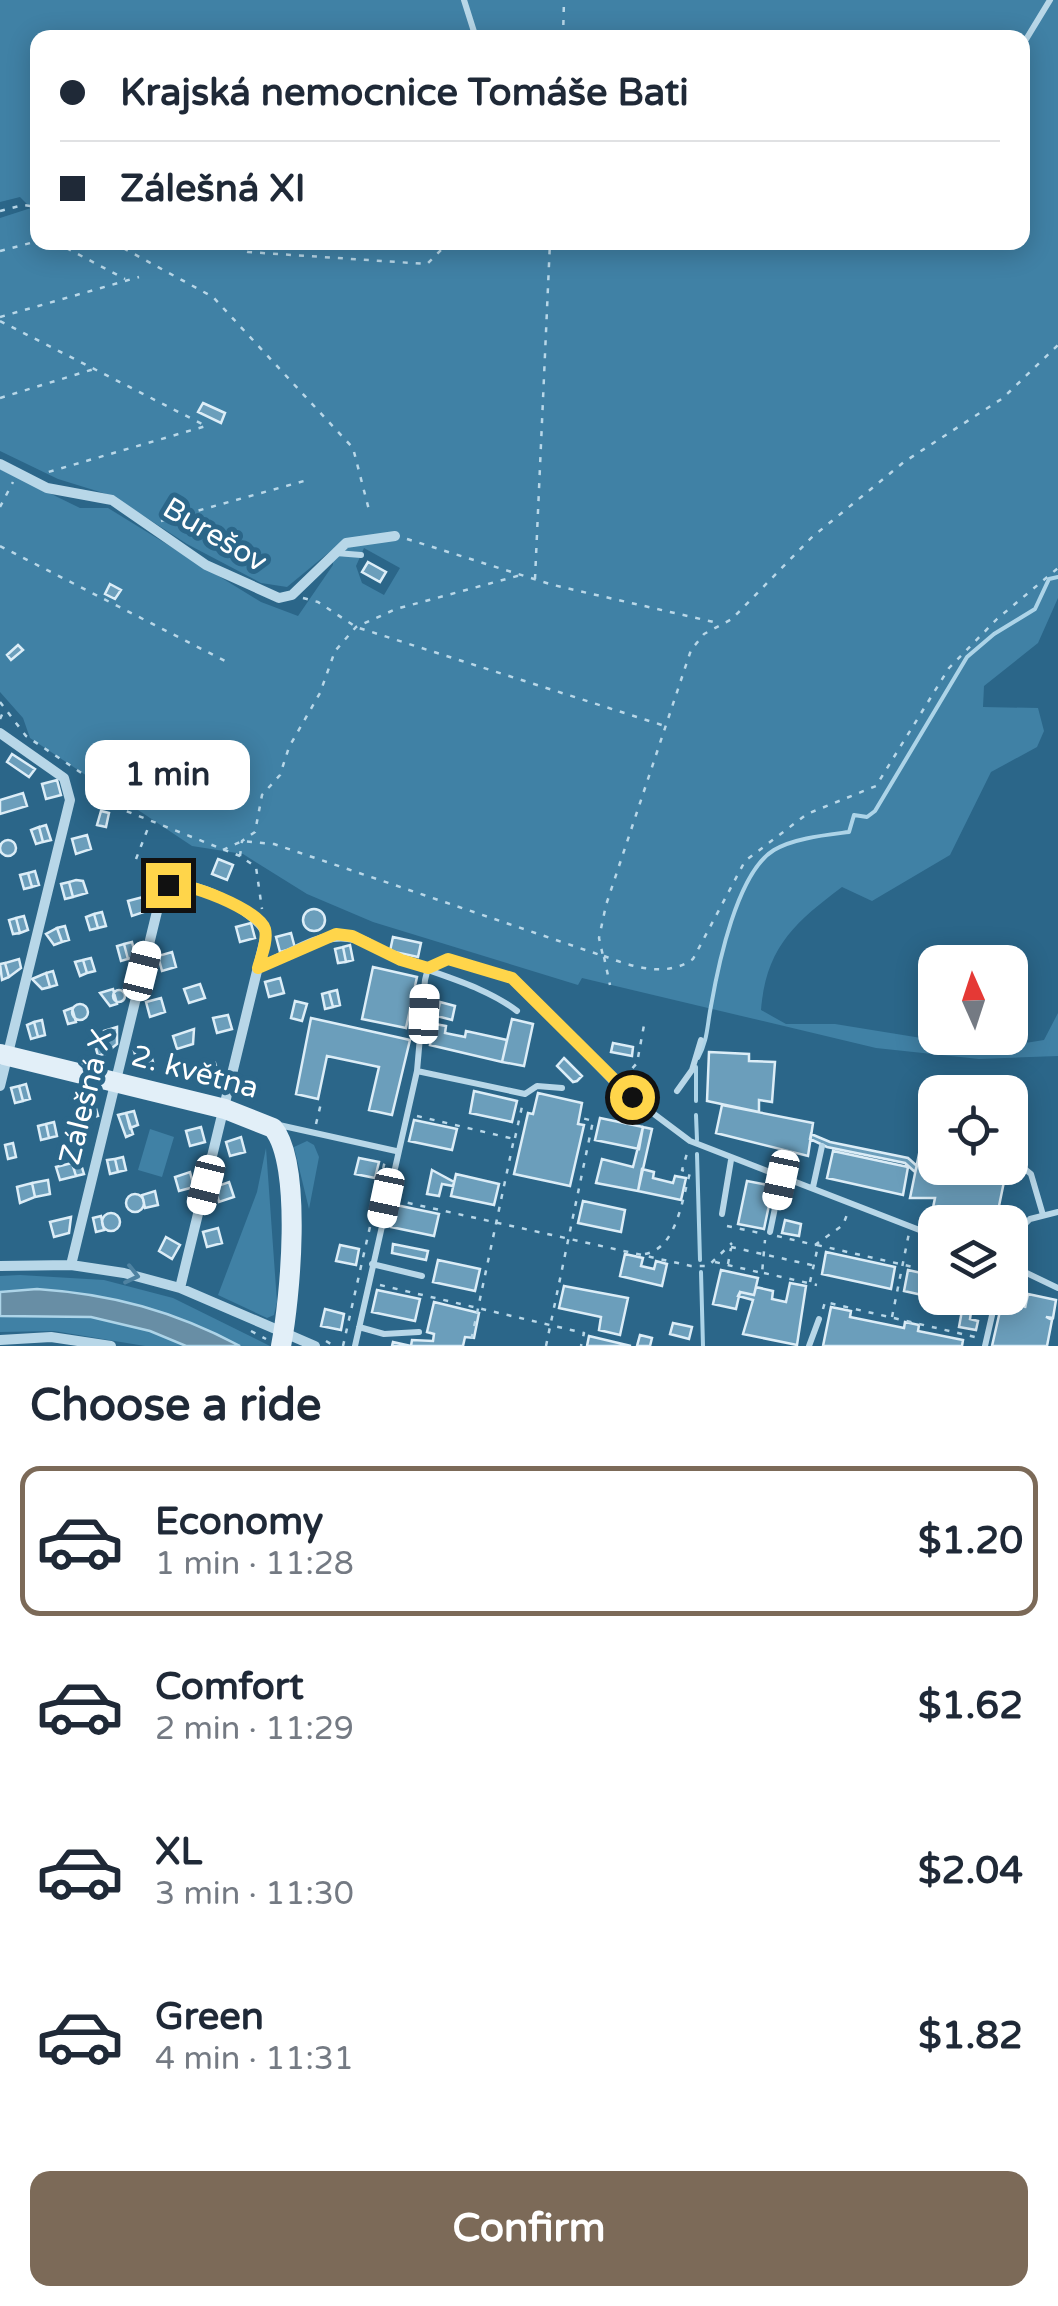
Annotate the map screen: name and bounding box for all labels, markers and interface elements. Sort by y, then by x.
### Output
text: Krajská nemocnice Tomáše Bati [120,70,689,116]
text: Zálešná XI [120,166,306,212]
street label: Burešov [156,489,274,581]
callout: 1 min [86,740,250,810]
text: 1 min [125,756,210,794]
route end [146,863,191,908]
car [120,938,164,1004]
north arrow [918,945,1028,1055]
map controls [918,945,1028,1315]
car [408,983,440,1045]
street label: Zálešná X [51,1026,121,1168]
street label: 2. května [127,1037,263,1107]
route start [610,1075,655,1120]
button: locate [918,1075,1028,1185]
car [760,1148,802,1212]
car [184,1152,228,1218]
car [365,1166,407,1230]
button: layers [918,1205,1028,1315]
one-way arrow [123,1263,140,1284]
text: Choose a ride [30,1379,321,1433]
icon: car [35,1496,125,1586]
text: Economy [155,1499,323,1545]
text: $1.20 [918,1518,1023,1564]
text: 1 min · 11:28 [155,1545,354,1583]
icon: car [35,1661,125,1751]
text: Comfort [155,1664,304,1710]
text: $1.62 [918,1683,1023,1729]
text: 2 min · 11:29 [155,1710,354,1748]
icon: car [35,1826,125,1916]
text: XL [155,1829,202,1875]
text: $2.04 [918,1848,1023,1894]
text: 3 min · 11:30 [155,1875,354,1913]
icon: car [35,1991,125,2081]
text: Green [155,1994,264,2040]
text: $1.82 [918,2013,1023,2059]
text: 4 min · 11:31 [155,2040,354,2078]
button: Confirm [30,2171,1028,2286]

